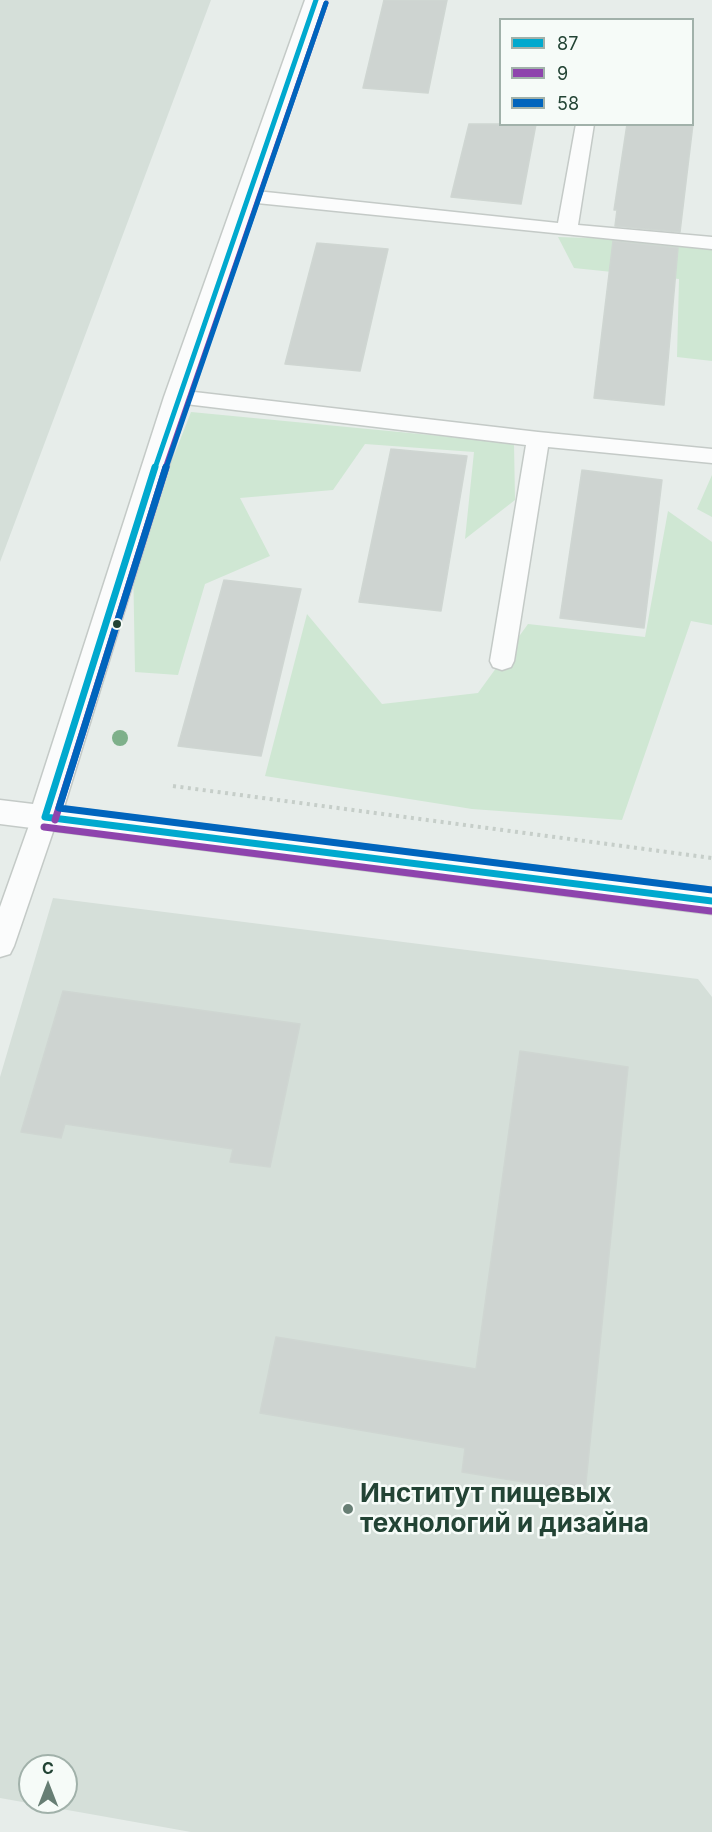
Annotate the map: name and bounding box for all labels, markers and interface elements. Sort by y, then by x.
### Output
legend [499,18,694,126]
text: 87 [557,33,578,54]
text: 9 [557,63,568,84]
text: 58 [557,93,579,114]
unlabelled marker [111,618,123,630]
place label: Институт пищевых технологий и дизайна [360,1478,649,1540]
marker: Институт пищевых технологий и дизайна [341,1502,355,1516]
north arrow [18,1754,78,1814]
text: С [42,1758,54,1778]

